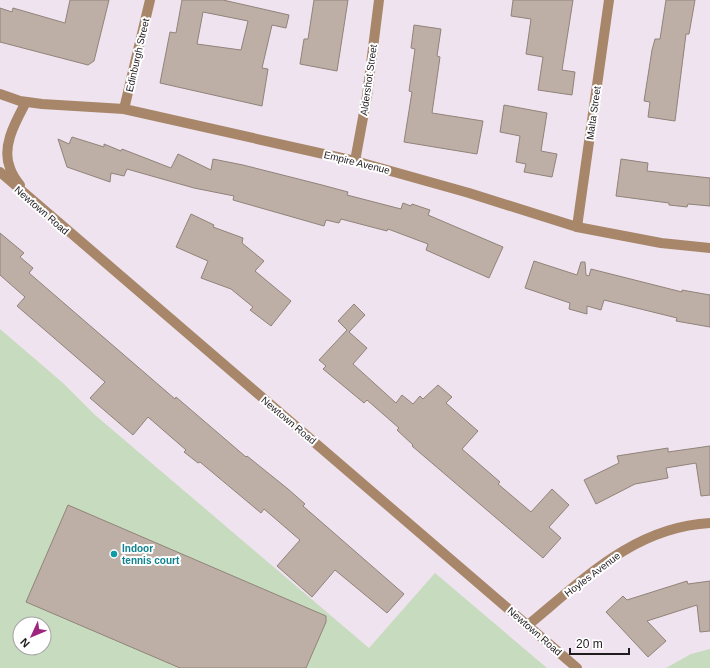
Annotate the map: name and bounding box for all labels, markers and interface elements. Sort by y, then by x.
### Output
street label: Edinburgh Street [124,17,151,93]
street label: Aldershot Street [358,44,379,116]
street label: Malta Street [584,85,603,141]
street label: Empire Avenue [323,149,391,176]
street label: Newtown Road [12,184,71,237]
street label: Newtown Road [259,394,318,446]
place label: Indoor tennis court [122,543,180,566]
marker: Indoor tennis court [109,549,119,559]
street label: Hoyles Avenue [562,550,623,599]
street label: Newtown Road [505,605,564,658]
north arrow [12,616,52,656]
scale bar [570,630,629,656]
text: N [18,636,32,650]
text: 20 m [576,637,603,651]

